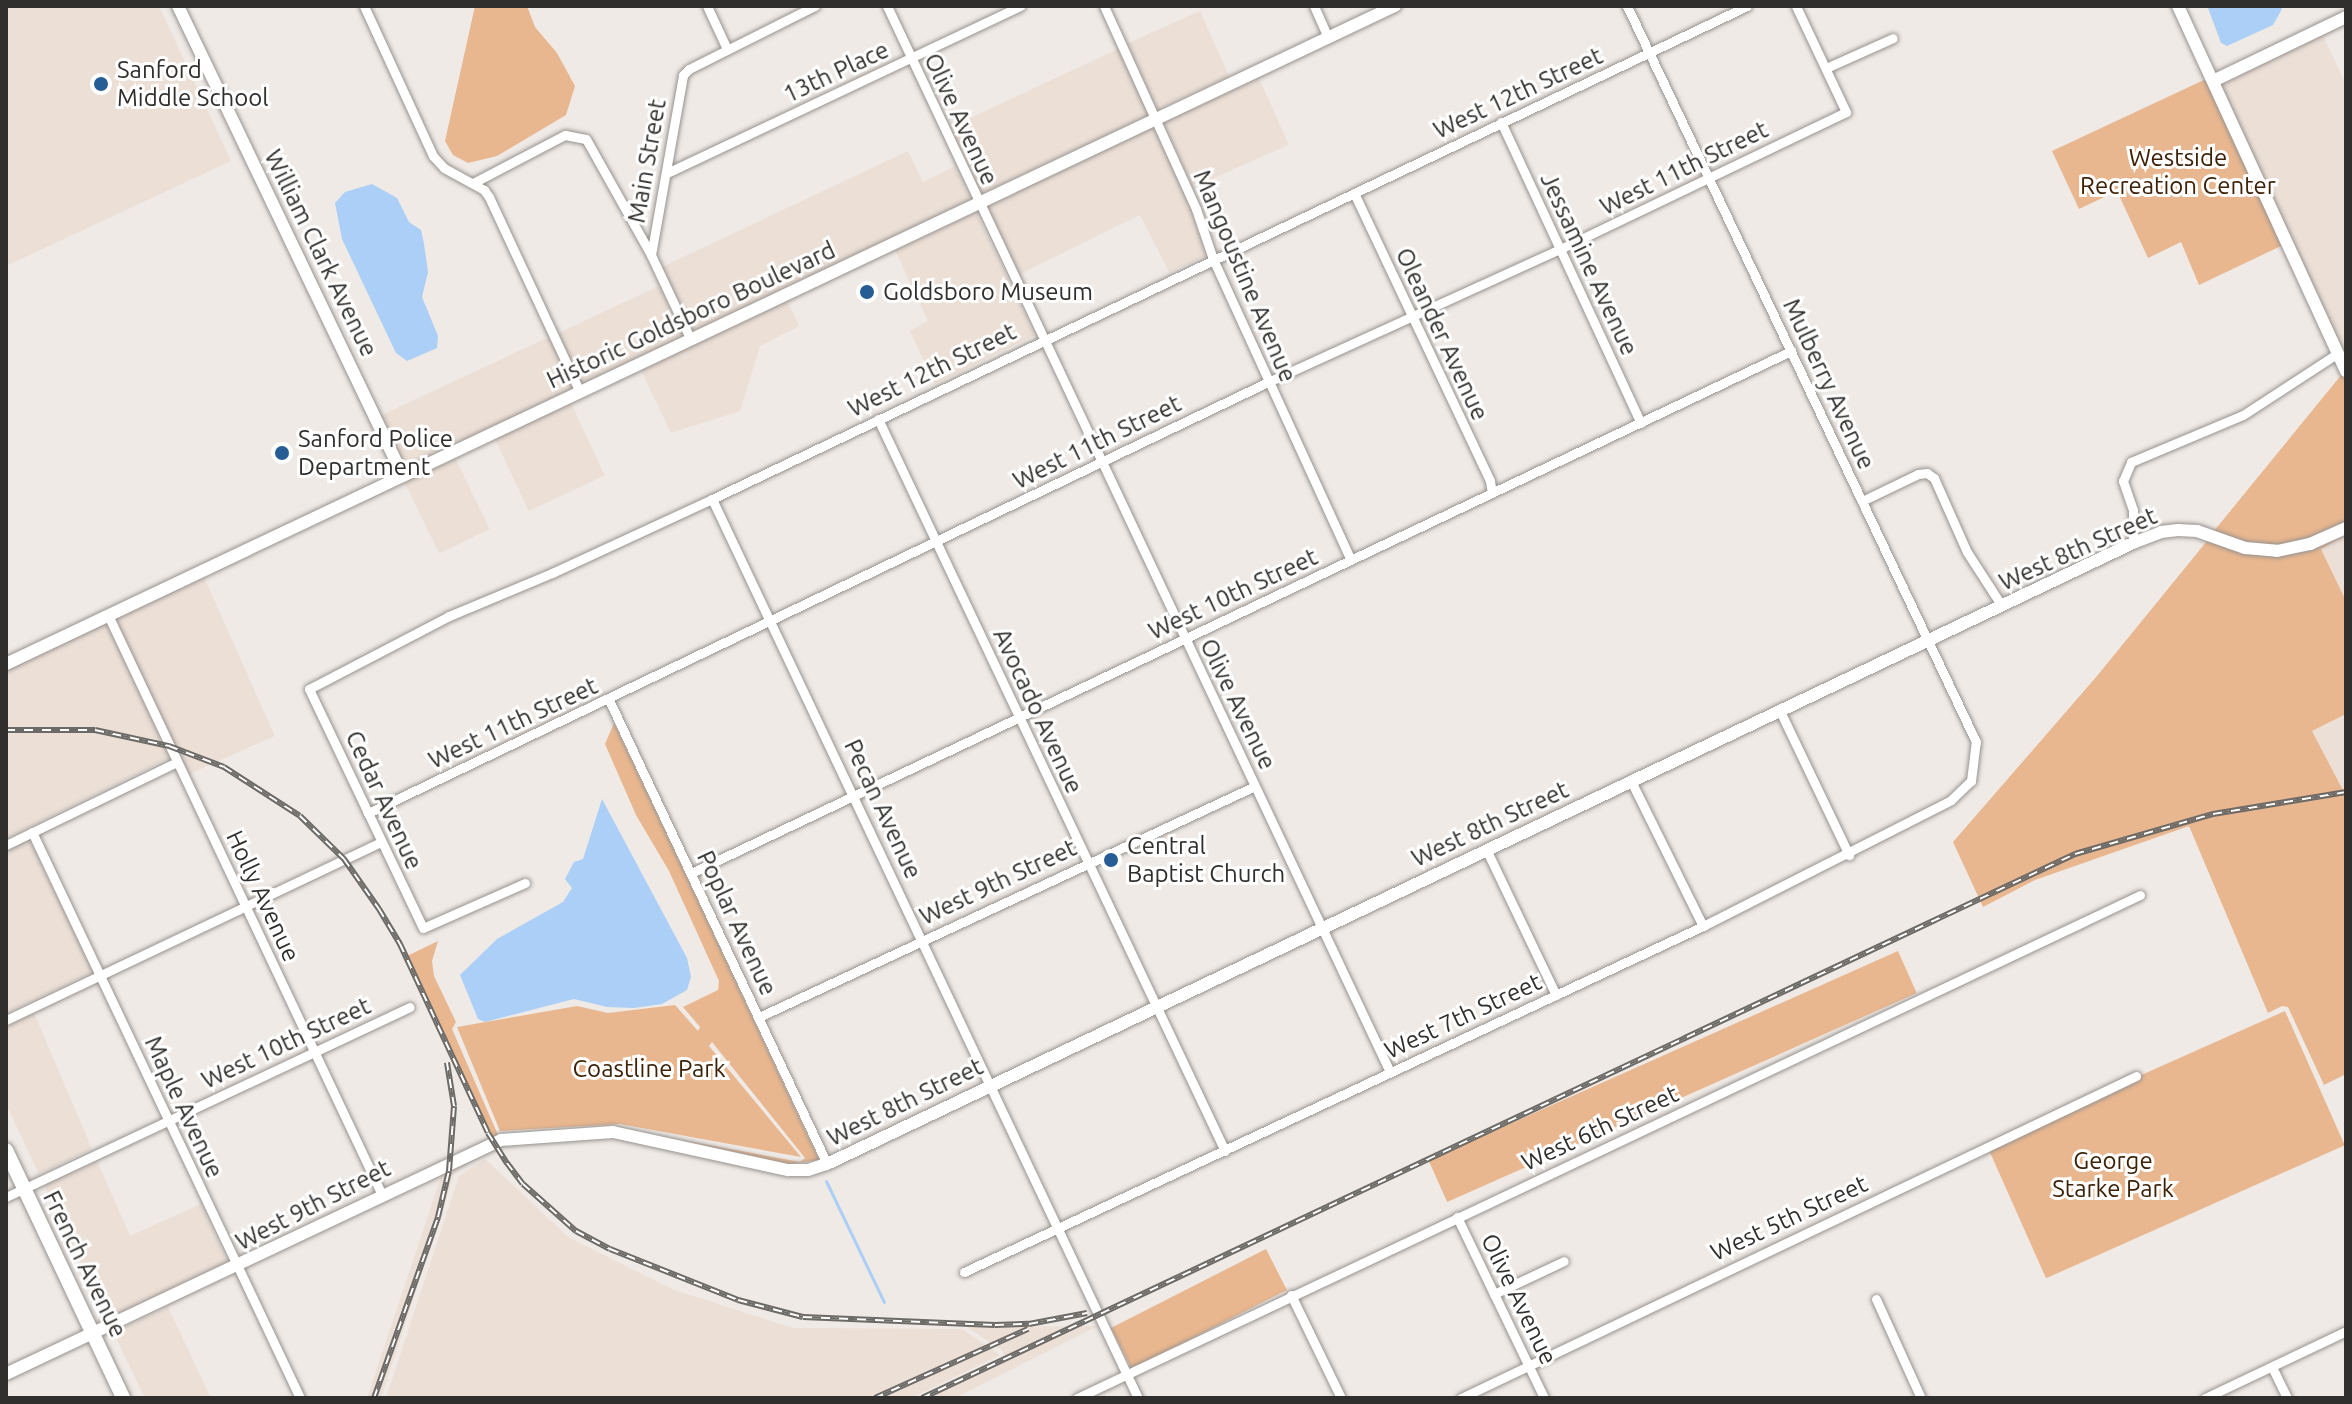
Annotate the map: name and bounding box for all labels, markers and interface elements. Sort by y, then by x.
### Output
street label: 13th Place [779,35,893,109]
street label: West 12th Street [1429,41,1607,145]
street label: Olive Avenue [918,49,1004,189]
place label: Sanford Middle School [117,56,269,112]
marker: Sanford Middle School [92,75,110,93]
street label: Main Street [622,97,672,225]
street label: West 11th Street [1595,115,1773,221]
park label: Westside Recreation Center [2080,144,2276,200]
street label: William Clark Avenue [258,145,384,361]
street label: Mangoustine Avenue [1187,166,1303,386]
street label: Jessamine Avenue [1534,168,1644,360]
street label: Historic Goldsboro Boulevard [542,235,840,395]
street label: Oleander Avenue [1389,243,1495,425]
place label: Goldsboro Museum [883,278,1093,306]
marker: Goldsboro Museum [858,283,876,301]
street label: Mulberry Avenue [1777,294,1881,474]
street label: West 12th Street [843,317,1021,423]
street label: West 11th Street [1008,389,1186,495]
place label: Sanford Police Department [298,425,453,481]
marker: Sanford Police Department [273,444,291,462]
street label: West 8th Street [1995,501,2161,597]
street label: West 10th Street [1144,542,1322,646]
street label: Avocado Avenue [987,624,1089,798]
street label: Olive Avenue [1194,634,1282,774]
street label: West 11th Street [424,671,602,775]
street label: Cedar Avenue [339,726,429,874]
street label: Pecan Avenue [838,735,928,883]
street label: West 8th Street [1407,775,1573,873]
street label: Holly Avenue [220,826,306,966]
place label: Central Baptist Church [1127,832,1285,888]
street label: West 9th Street [915,833,1081,931]
street label: Poplar Avenue [691,846,783,1000]
marker: Central Baptist Church [1102,851,1120,869]
street label: West 7th Street [1380,967,1546,1065]
street label: West 10th Street [197,991,375,1095]
street label: Maple Avenue [139,1032,229,1182]
street label: West 8th Street [822,1052,988,1152]
park label: Coastline Park [572,1055,726,1083]
street label: West 6th Street [1517,1079,1683,1177]
park label: George Starke Park [2052,1147,2174,1203]
street label: West 9th Street [231,1154,395,1256]
street label: West 5th Street [1706,1169,1872,1267]
street label: French Avenue [37,1186,133,1342]
street label: Olive Avenue [1475,1229,1563,1369]

